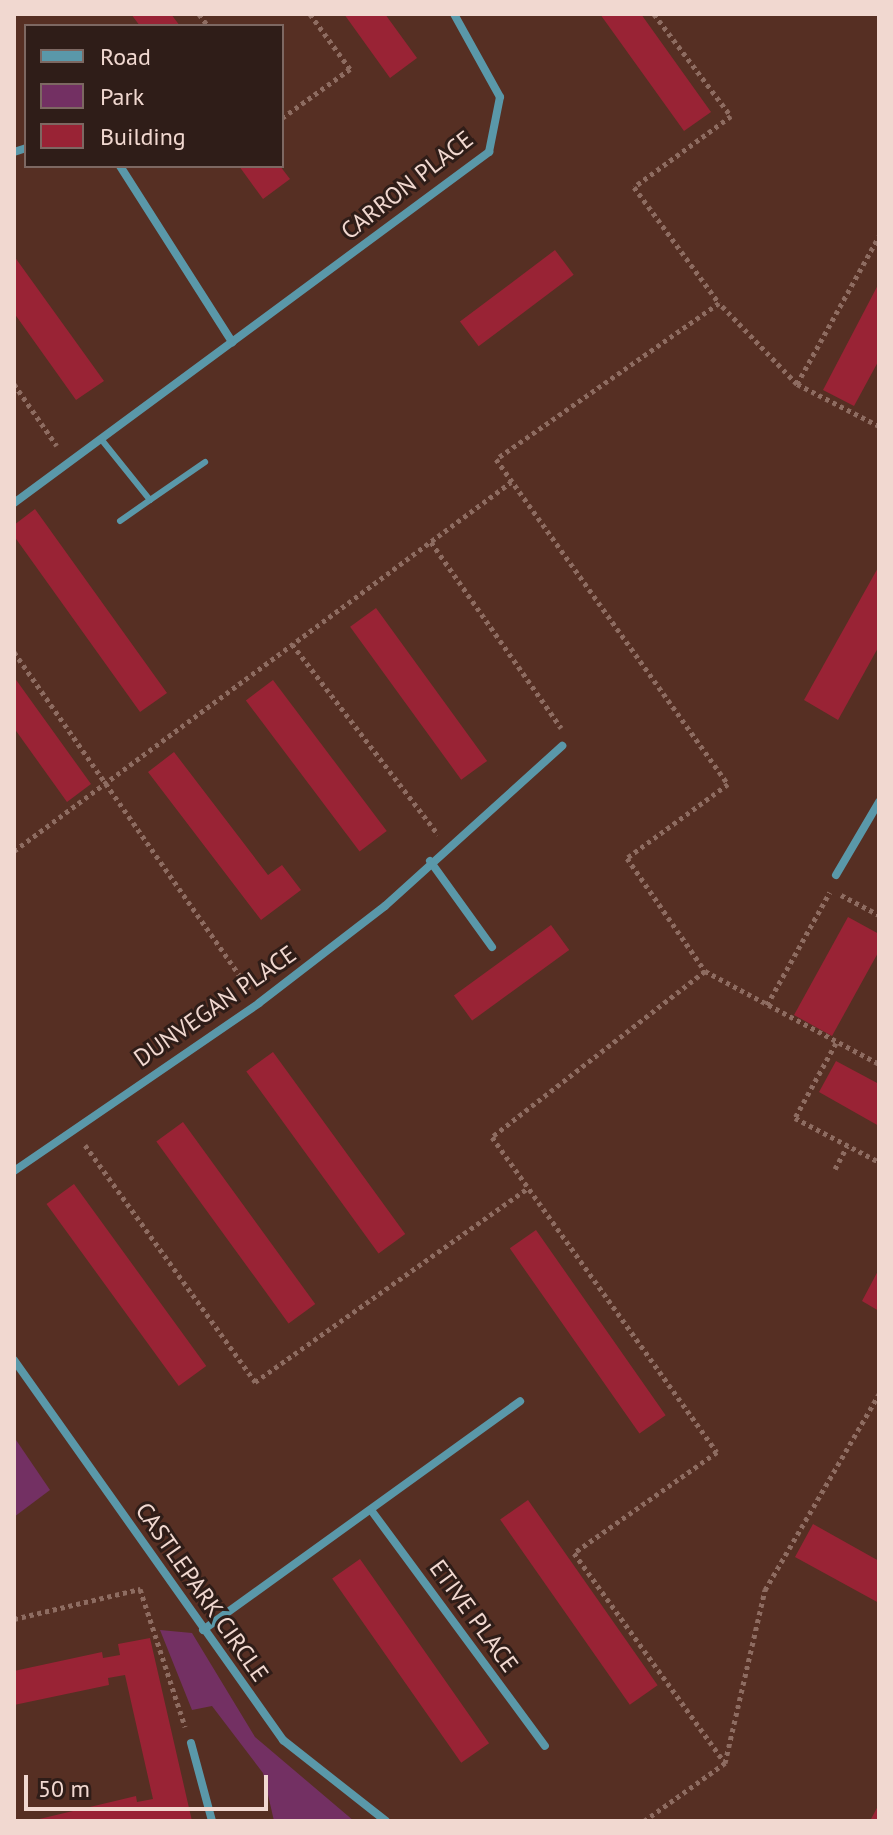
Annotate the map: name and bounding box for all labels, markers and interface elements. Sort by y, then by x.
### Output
legend [24,24,284,168]
text: Road [100,41,151,72]
text: Park [100,81,144,112]
text: Building [100,121,186,152]
street label: CARRON PLACE [335,125,479,245]
street label: DUNVEGAN PLACE [128,939,302,1073]
street label: CASTLEPARK CIRCLE [129,1497,275,1687]
street label: ETIVE PLACE [424,1554,524,1678]
scale bar [28,1759,272,1809]
text: 50 m [38,1773,90,1804]

